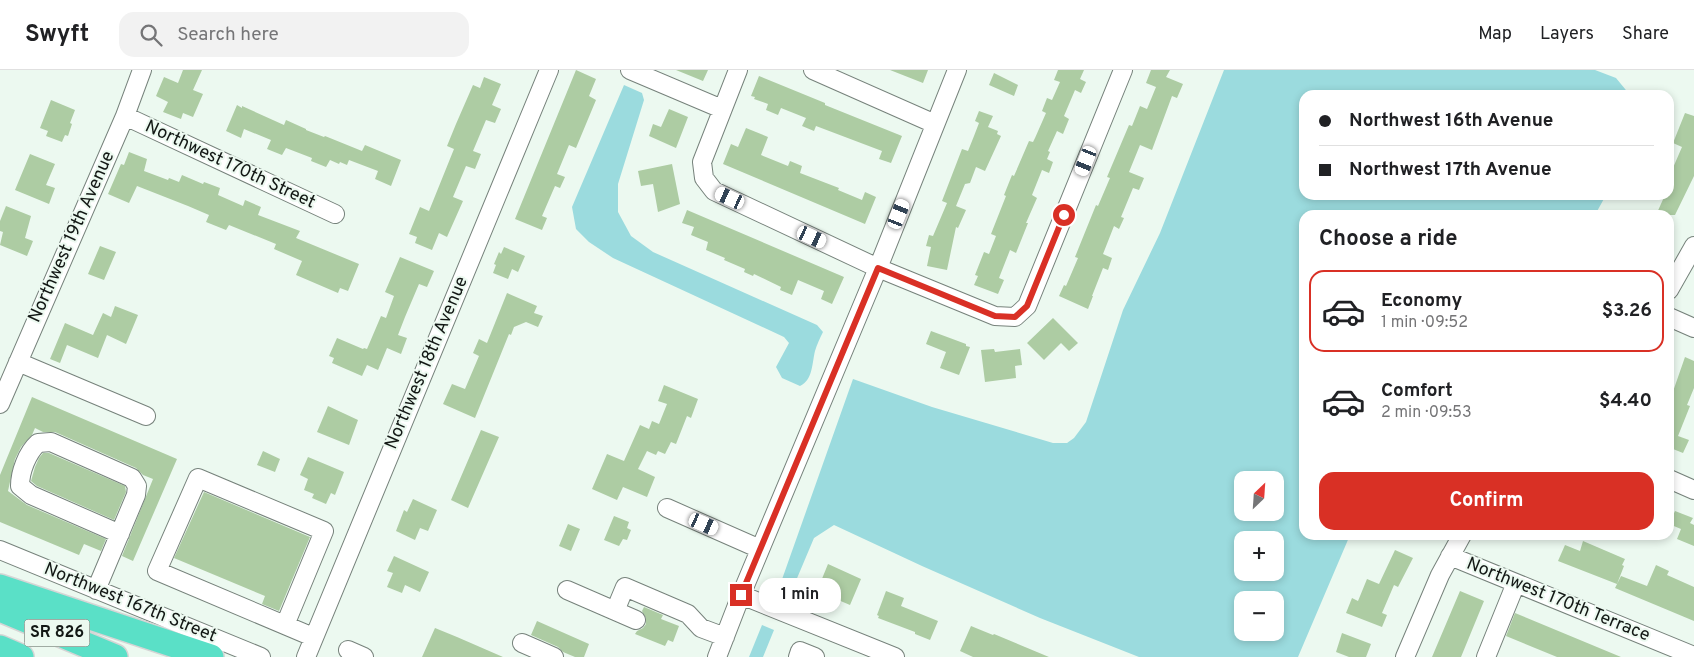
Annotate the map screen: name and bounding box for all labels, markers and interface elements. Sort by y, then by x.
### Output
search box [119,12,469,57]
text: Swyft [25,20,89,50]
icon: search [137,21,165,49]
text: Search here [177,23,279,47]
text: Map [1478,23,1512,46]
text: Layers [1540,23,1594,46]
text: Share [1622,23,1669,46]
text: Northwest 16th Avenue [1349,109,1553,133]
street label: Northwest 170th Street [141,115,319,215]
car [1073,144,1098,178]
street label: Northwest 19th Avenue [24,148,120,326]
text: Northwest 17th Avenue [1349,158,1551,182]
car [713,185,746,211]
car [886,197,911,231]
route start [1053,204,1075,226]
car [795,224,828,250]
text: Choose a ride [1319,226,1457,253]
street label: Northwest 18th Avenue [380,273,474,453]
icon: car [1321,289,1366,334]
text: Economy [1381,289,1462,313]
text: $3.26 [1602,299,1652,323]
text: 1 min · 09:52 [1381,313,1468,333]
icon: car [1321,379,1366,424]
text: Comfort [1381,379,1453,403]
text: $4.40 [1599,389,1652,413]
text: 2 min · 09:53 [1381,403,1472,423]
north arrow [1234,471,1284,521]
map controls [1234,471,1284,641]
button: Confirm [1319,472,1654,530]
car [687,511,720,537]
button: + [1234,531,1284,581]
street label: Northwest 170th Terrace [1463,553,1653,647]
street label: Northwest 167th Street [40,558,220,648]
callout: 1 min [758,578,841,612]
route end [730,584,752,606]
text: 1 min [781,585,819,605]
button: − [1234,591,1284,641]
road number: SR 826 [24,620,90,646]

